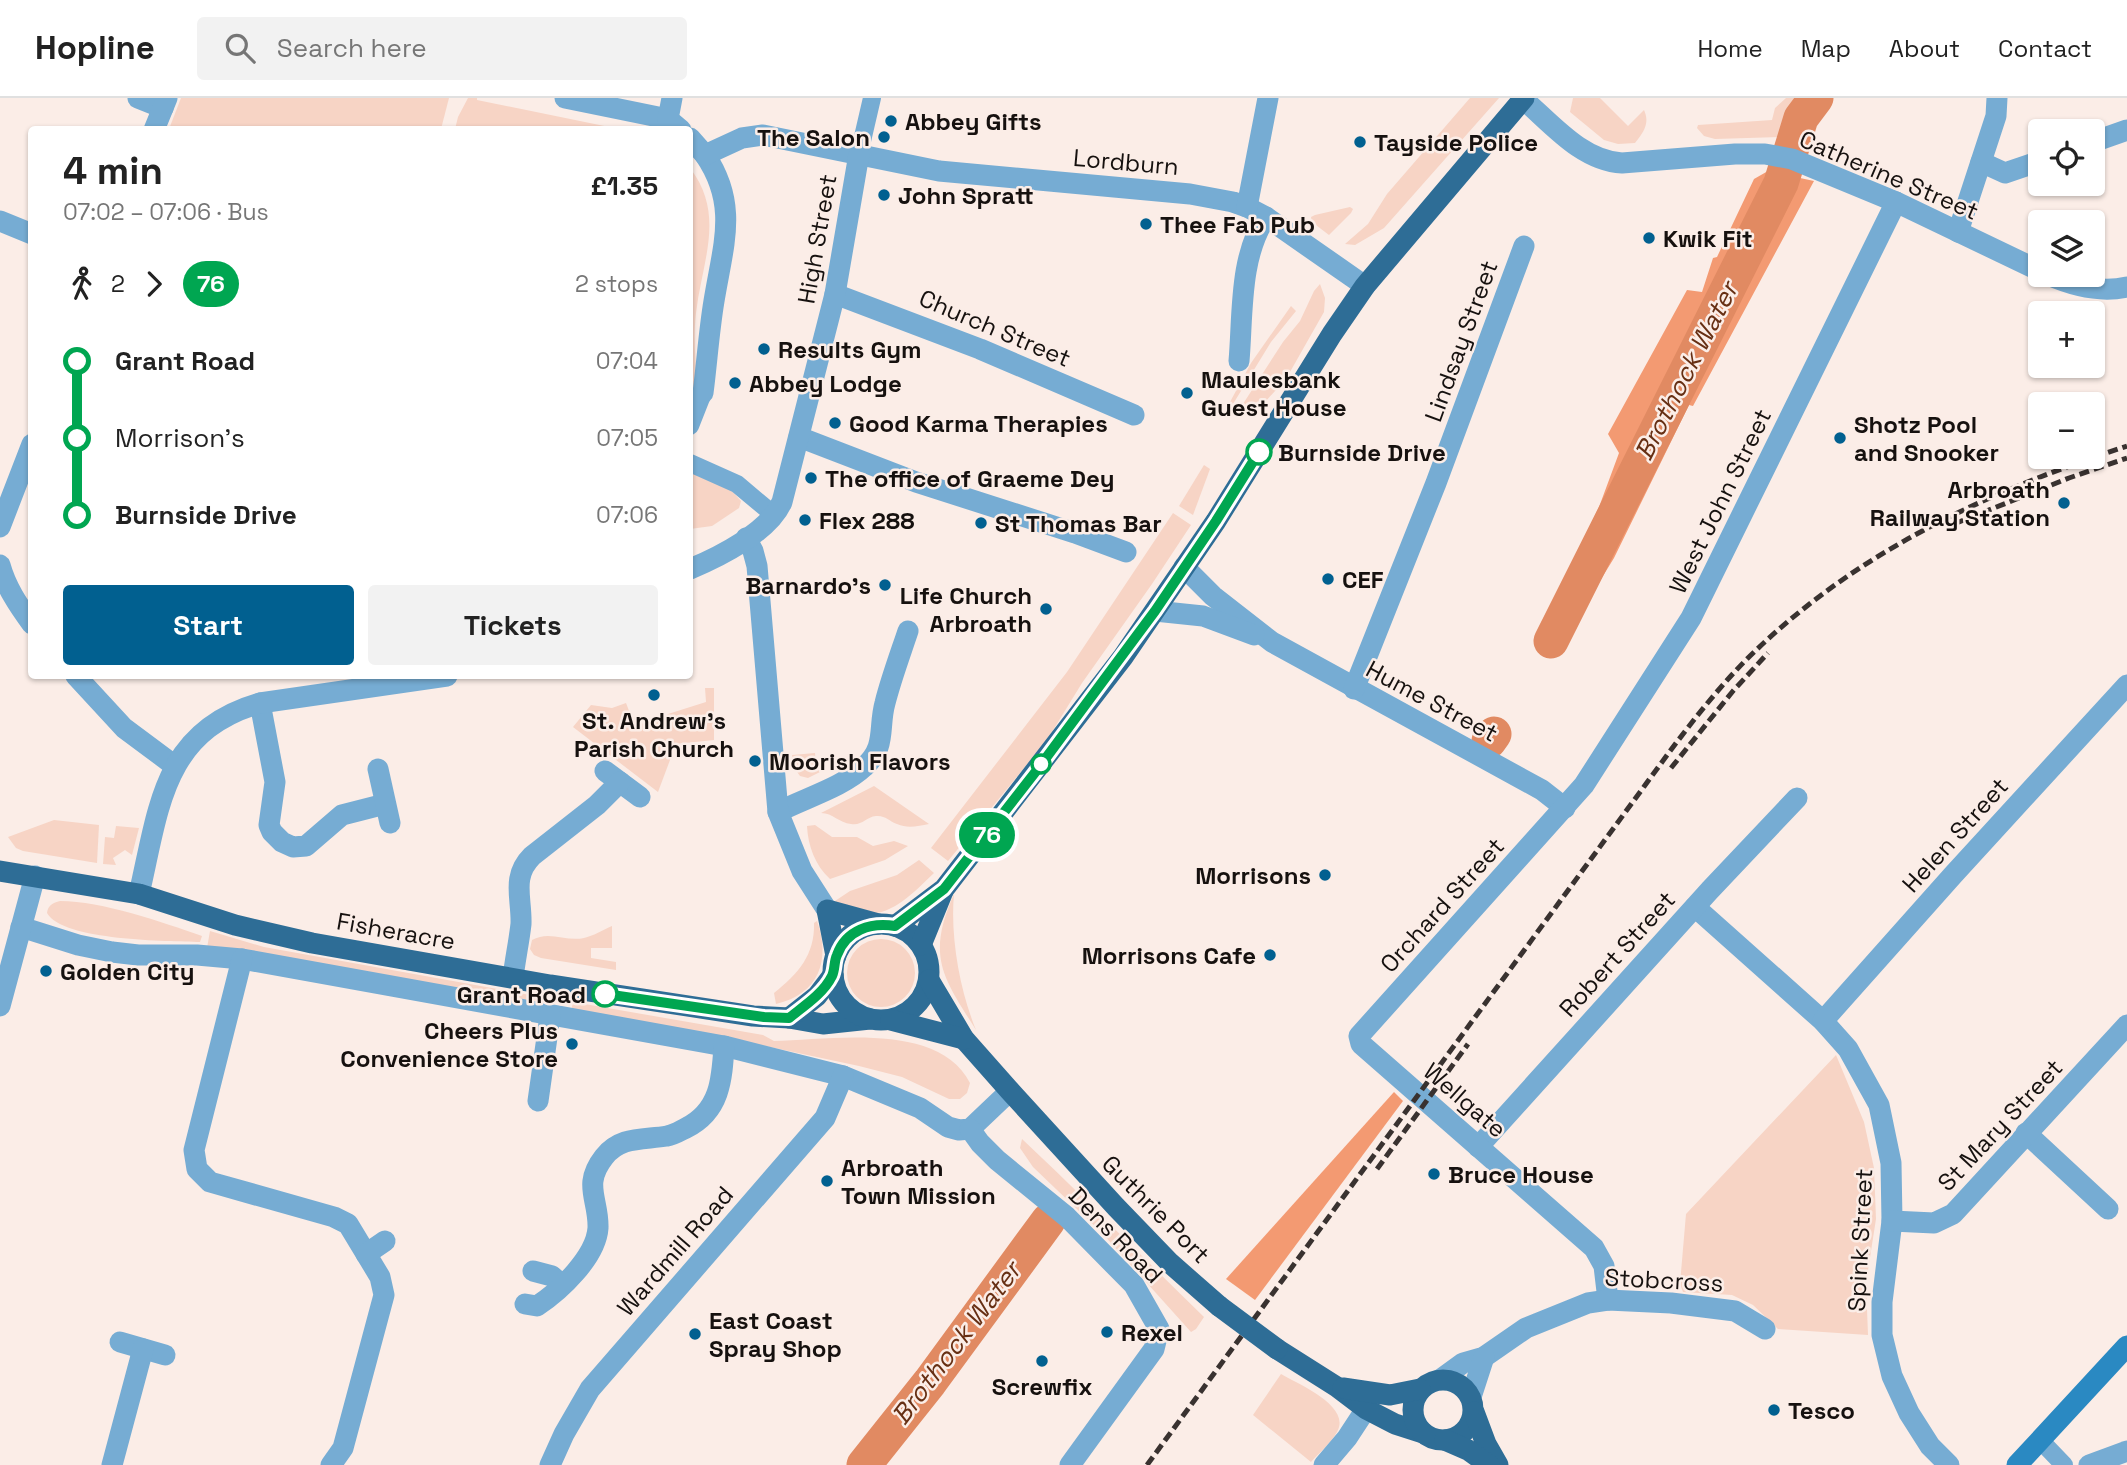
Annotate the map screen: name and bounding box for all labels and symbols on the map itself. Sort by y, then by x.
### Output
place label: Abbey Gifts [905,106,1042,137]
marker: Abbey Gifts [883,113,899,129]
place label: The Salon [757,122,870,153]
street label: Catherine Street [1795,123,1983,227]
place label: Tayside Police [1374,127,1538,158]
marker: The Salon [876,129,892,145]
marker: Tayside Police [1352,134,1368,150]
street label: Lordburn [1072,142,1180,182]
street label: High Street [790,172,844,306]
place label: John Spratt [898,180,1034,211]
marker: John Spratt [876,187,892,203]
place label: Thee Fab Pub [1160,209,1315,240]
marker: Thee Fab Pub [1138,216,1154,232]
place label: Kwik Fit [1663,223,1753,254]
marker: Kwik Fit [1641,230,1657,246]
street label: Lindsay Street [1417,256,1505,426]
water label: Brothock Water [1627,273,1747,466]
street label: Church Street [914,282,1076,374]
place label: Results Gym [778,334,922,365]
marker: Results Gym [756,341,772,357]
place label: Maulesbank Guest House [1201,364,1347,423]
place label: Abbey Lodge [749,368,902,399]
marker: Abbey Lodge [727,375,743,391]
marker: Maulesbank Guest House [1179,385,1195,401]
street label: West John Street [1662,403,1778,599]
place label: Good Karma Therapies [849,408,1108,439]
place label: Shotz Pool and Snooker [1854,409,1999,468]
marker: Good Karma Therapies [827,415,843,431]
marker: Shotz Pool and Snooker [1832,430,1848,446]
place label: Burnside Drive [1278,437,1446,468]
marker: Burnside Drive [1246,439,1272,465]
place label: The office of Graeme Dey [825,463,1115,494]
marker: The office of Graeme Dey [803,470,819,486]
place label: Arbroath Railway Station [1870,474,2050,533]
marker: Arbroath Railway Station [2056,495,2072,511]
place label: Flex 288 [819,505,915,536]
place label: St Thomas Bar [995,508,1162,539]
marker: Flex 288 [797,512,813,528]
marker: St Thomas Bar [973,515,989,531]
place label: CEF [1342,564,1384,595]
place label: Barnardo's [745,570,871,601]
marker: CEF [1320,571,1336,587]
marker: Barnardo's [877,577,893,593]
place label: Life Church Arbroath [900,580,1032,639]
marker: Life Church Arbroath [1038,601,1054,617]
street label: Hume Street [1361,653,1503,749]
marker: St. Andrew's Parish Church [646,687,662,703]
place label: St. Andrew's Parish Church [574,705,734,764]
place label: Moorish Flavors [769,746,951,777]
marker: Moorish Flavors [747,753,763,769]
unlabelled marker [1031,754,1051,774]
street label: Helen Street [1895,771,2015,899]
line badge: 76 [956,812,1018,858]
street label: Orchard Street [1373,831,1511,979]
place label: Morrisons [1195,860,1311,891]
marker: Morrisons [1317,867,1333,883]
street label: Robert Street [1552,884,1682,1024]
street label: Fisheracre [334,905,458,957]
place label: Morrisons Cafe [1082,940,1256,971]
marker: Morrisons Cafe [1262,947,1278,963]
place label: Golden City [60,956,195,987]
marker: Golden City [38,963,54,979]
place label: Grant Road [457,979,586,1010]
marker: Grant Road [592,981,618,1007]
place label: Cheers Plus Convenience Store [340,1015,558,1074]
marker: Cheers Plus Convenience Store [564,1036,580,1052]
street label: St Mary Street [1931,1052,2069,1198]
street label: Wellgate [1417,1056,1513,1144]
street label: Guthrie Port [1095,1148,1217,1270]
place label: Arbroath Town Mission [841,1152,996,1211]
place label: Bruce House [1448,1159,1594,1190]
marker: Bruce House [1426,1166,1442,1182]
street label: Spink Street [1841,1168,1879,1312]
marker: Arbroath Town Mission [819,1173,835,1189]
street label: Wardmill Road [610,1180,740,1322]
street label: Dens Road [1062,1180,1170,1290]
water label: Brothock Water [884,1252,1030,1431]
street label: Stobcross [1604,1261,1724,1299]
place label: East Coast Spray Shop [709,1305,842,1364]
place label: Rexel [1121,1317,1183,1348]
marker: Rexel [1099,1324,1115,1340]
marker: East Coast Spray Shop [687,1326,703,1342]
marker: Screwfix [1034,1353,1050,1369]
place label: Screwfix [992,1371,1092,1402]
place label: Tesco [1788,1395,1855,1426]
marker: Tesco [1766,1402,1782,1418]

